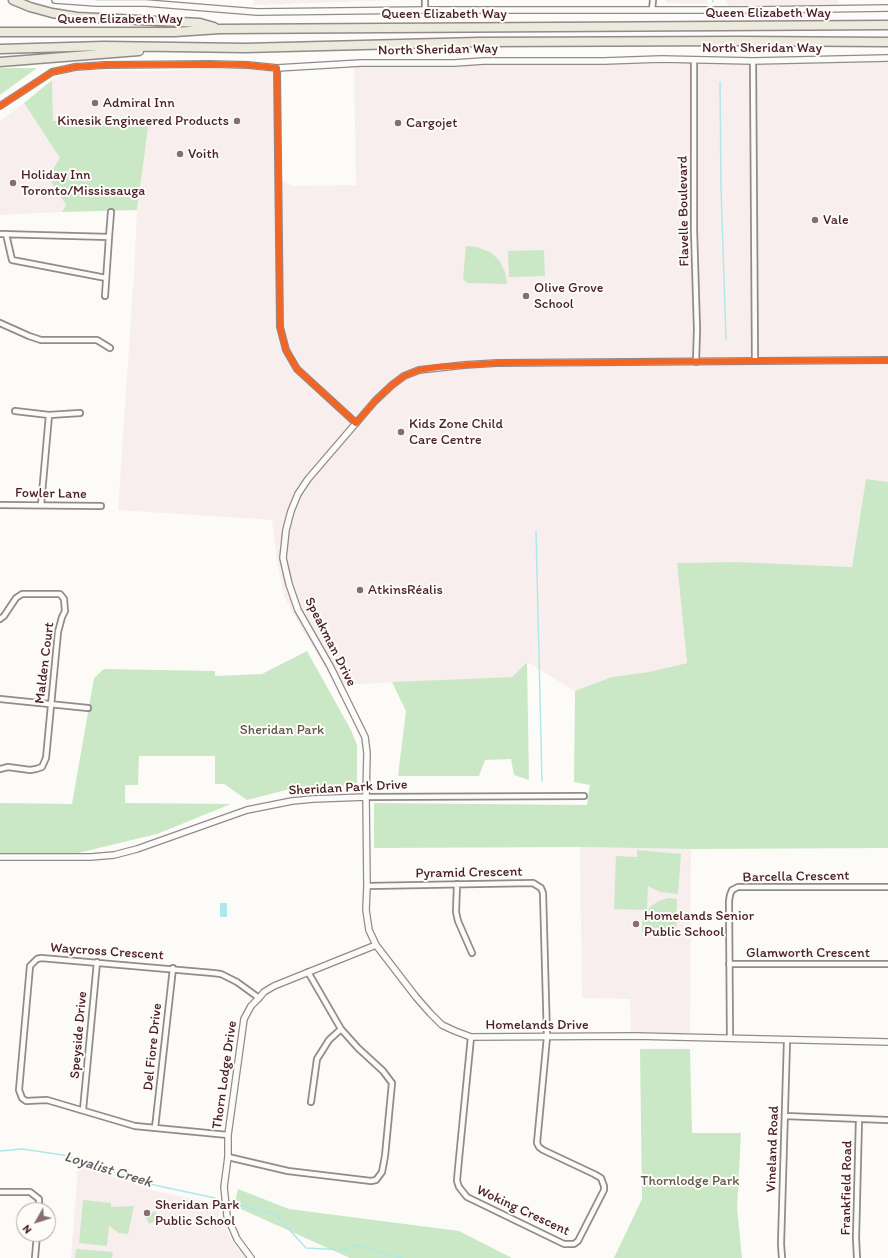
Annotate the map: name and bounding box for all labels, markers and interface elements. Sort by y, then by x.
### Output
street label: Queen Elizabeth Way [705,5,831,21]
street label: Queen Elizabeth Way [381,6,507,22]
street label: Queen Elizabeth Way [57,11,183,27]
street label: North Sheridan Way [702,40,822,56]
street label: North Sheridan Way [378,41,498,59]
place label: Admiral Inn [103,95,175,111]
marker: Admiral Inn [90,98,100,108]
place label: Kinesik Engineered Products [57,113,229,129]
place label: Cargojet [406,115,458,131]
marker: Kinesik Engineered Products [232,116,242,126]
marker: Cargojet [393,118,403,128]
place label: Voith [188,146,219,162]
marker: Voith [175,149,185,159]
street label: Flavelle Boulevard [675,155,693,267]
place label: Holiday Inn Toronto/Mississauga [21,167,145,200]
marker: Holiday Inn Toronto/Mississauga [8,178,18,188]
place label: Vale [823,212,849,228]
marker: Vale [810,215,820,225]
place label: Olive Grove School [534,280,603,312]
marker: Olive Grove School [521,291,531,301]
place label: Kids Zone Child Care Centre [409,416,503,448]
marker: Kids Zone Child Care Centre [396,427,406,437]
street label: Fowler Lane [15,485,87,503]
place label: AtkinsRéalis [368,582,443,598]
marker: AtkinsRéalis [355,585,365,595]
street label: Speakman Drive [300,595,360,689]
street label: Malden Court [32,621,58,705]
park label: Sheridan Park [240,722,324,738]
street label: Sheridan Park Drive [288,776,408,800]
street label: Pyramid Crescent [415,864,523,882]
street label: Barcella Crescent [742,868,850,886]
place label: Homelands Senior Public School [644,908,754,940]
marker: Homelands Senior Public School [631,919,641,929]
street label: Waycross Crescent [50,940,164,964]
street label: Glamworth Crescent [746,945,870,961]
street label: Speyside Drive [67,991,91,1079]
street label: Del Fiore Drive [140,1002,166,1092]
street label: Homelands Drive [485,1017,589,1033]
street label: Thorn Lodge Drive [209,1020,241,1130]
street label: Vineland Road [763,1105,783,1193]
street label: Frankfield Road [838,1140,856,1236]
water label: Loyalist Creek [62,1148,154,1192]
park label: Thornlodge Park [641,1173,739,1189]
street label: Woking Crescent [474,1182,572,1240]
place label: Sheridan Park Public School [155,1197,239,1230]
north arrow [16,1202,56,1242]
marker: Sheridan Park Public School [142,1208,152,1218]
text: N [20,1222,34,1236]

